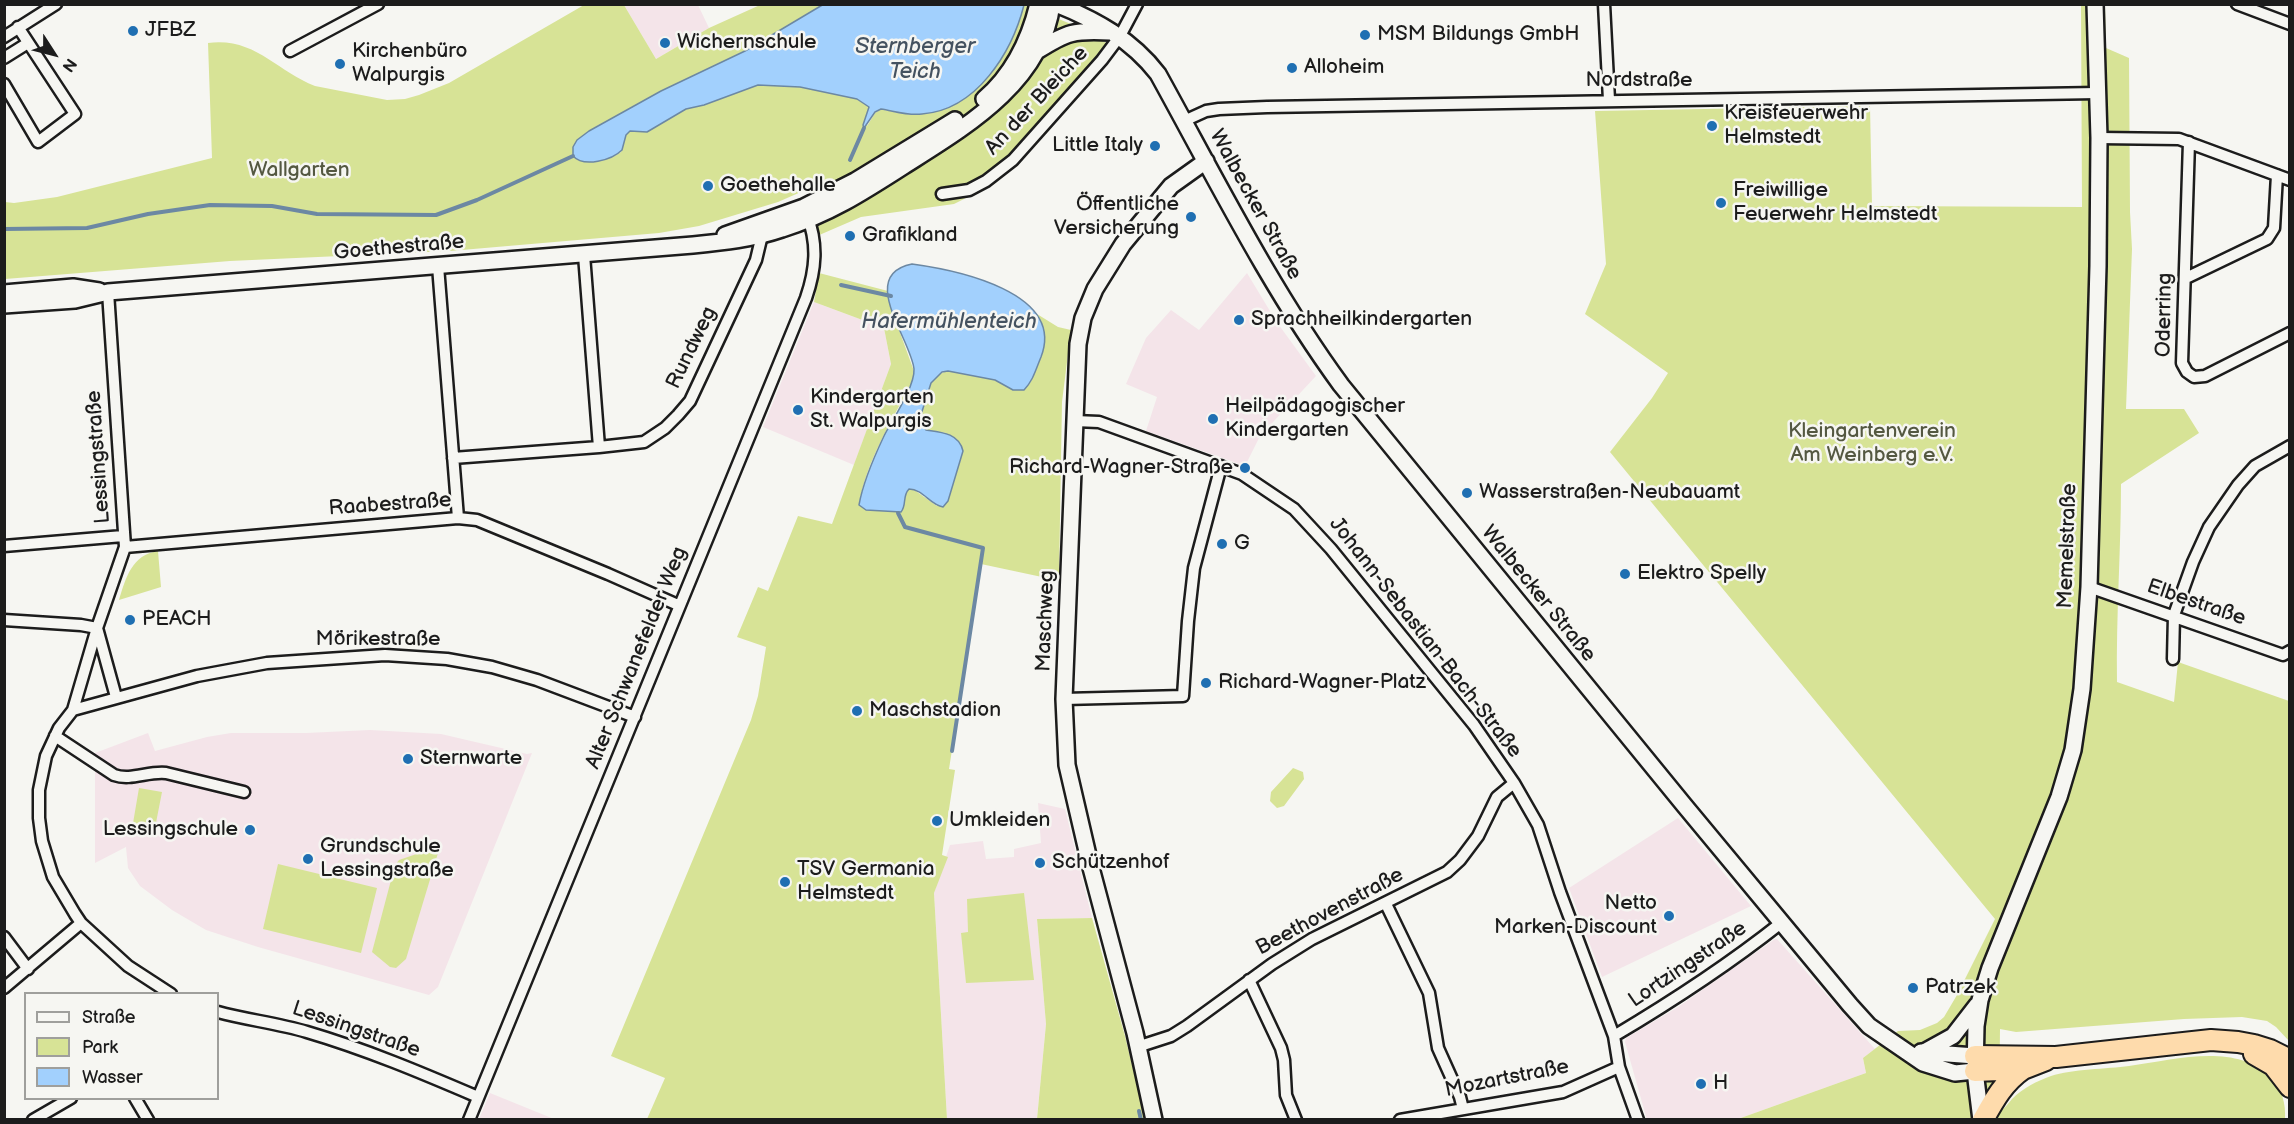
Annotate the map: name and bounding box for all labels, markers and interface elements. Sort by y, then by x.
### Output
place label: JFBZ [145,18,196,44]
place label: MSM Bildungs GmbH [1377,22,1580,48]
north arrow [24,24,84,84]
marker: JFBZ [126,24,140,38]
marker: MSM Bildungs GmbH [1358,28,1372,42]
place label: Wichernschule [677,30,816,56]
water label: Sternberger Teich [855,34,975,86]
marker: Wichernschule [658,36,672,50]
place label: Kirchenbüro Walpurgis [352,39,467,89]
street label: An der Bleiche [980,41,1094,161]
text: N [58,54,80,75]
place label: Alloheim [1304,55,1384,81]
marker: Kirchenbüro Walpurgis [333,57,347,71]
marker: Alloheim [1285,61,1299,75]
street label: Nordstraße [1586,68,1692,94]
place label: Kreisfeuerwehr Helmstedt [1724,101,1868,151]
marker: Kreisfeuerwehr Helmstedt [1705,119,1719,133]
street label: Walbecker Straße [1203,125,1307,285]
place label: Little Italy [1052,133,1143,159]
marker: Little Italy [1148,139,1162,153]
park label: Wallgarten [248,158,350,184]
place label: Goethehalle [720,173,836,199]
place label: Freiwillige Feuerwehr Helmstedt [1733,178,1937,228]
marker: Goethehalle [701,179,715,193]
place label: Öffentliche Versicherung [1054,192,1179,242]
marker: Freiwillige Feuerwehr Helmstedt [1714,196,1728,210]
marker: Öffentliche Versicherung [1184,210,1198,224]
place label: Grafikland [862,223,958,249]
marker: Grafikland [843,229,857,243]
street label: Goethestraße [333,230,465,266]
street label: Oderring [2152,273,2178,357]
street label: Rundweg [661,303,723,393]
place label: Sprachheilkindergarten [1251,307,1472,333]
water label: Hafermühlenteich [861,309,1037,335]
marker: Sprachheilkindergarten [1232,313,1246,327]
place label: Kindergarten St. Walpurgis [810,385,934,435]
street label: Lessingstraße [82,389,116,525]
place label: Heilpädagogischer Kindergarten [1225,394,1405,444]
marker: Kindergarten St. Walpurgis [791,403,805,417]
marker: Heilpädagogischer Kindergarten [1206,412,1220,426]
park label: Kleingartenverein Am Weinberg e.V. [1788,419,1956,469]
place label: Richard-Wagner-Straße [1009,455,1233,481]
marker: Richard-Wagner-Straße [1238,461,1252,475]
place label: Wasserstraßen-Neubauamt [1479,480,1740,506]
street label: Memelstraße [2053,483,2083,609]
marker: Wasserstraßen-Neubauamt [1460,486,1474,500]
street label: Raabestraße [328,488,452,522]
street label: Johann-Sebastian-Bach-Straße [1323,513,1527,763]
street label: Walbecker Straße [1475,521,1601,667]
place label: G [1234,531,1250,557]
marker: G [1215,537,1229,551]
street label: Alter Schwanefelder Weg [581,543,693,773]
place label: Elektro Spelly [1637,561,1766,587]
marker: Elektro Spelly [1618,567,1632,581]
street label: Maschweg [1032,570,1060,672]
street label: Elbestraße [2143,574,2249,632]
place label: PEACH [142,607,212,633]
marker: PEACH [123,613,137,627]
street label: Mörikestraße [316,627,440,653]
place label: Richard-Wagner-Platz [1218,670,1426,696]
marker: Richard-Wagner-Platz [1199,676,1213,690]
place label: Maschstadion [869,698,1001,724]
marker: Maschstadion [850,704,864,718]
place label: Sternwarte [420,746,522,772]
marker: Sternwarte [401,752,415,766]
place label: Umkleiden [949,808,1050,834]
marker: Umkleiden [930,814,944,828]
place label: Lessingschule [103,817,238,843]
marker: Lessingschule [243,823,257,837]
place label: Grundschule Lessingstraße [320,834,454,884]
place label: Schützenhof [1052,850,1170,876]
marker: Grundschule Lessingstraße [301,852,315,866]
marker: Schützenhof [1033,856,1047,870]
place label: TSV Germania Helmstedt [797,857,935,907]
street label: Beethovenstraße [1252,863,1408,961]
marker: TSV Germania Helmstedt [778,875,792,889]
place label: Netto Marken-Discount [1494,891,1657,941]
marker: Netto Marken-Discount [1662,909,1676,923]
street label: Lortzingstraße [1624,916,1752,1014]
place label: Patrzek [1925,975,1996,1001]
marker: Patrzek [1906,981,1920,995]
legend [24,992,219,1100]
street label: Lessingstraße [289,996,423,1064]
text: Straße [82,1007,135,1028]
text: Park [82,1037,118,1058]
street label: Mozartstraße [1443,1055,1571,1103]
text: Wasser [82,1067,143,1088]
place label: H [1713,1071,1728,1097]
marker: H [1694,1077,1708,1091]

